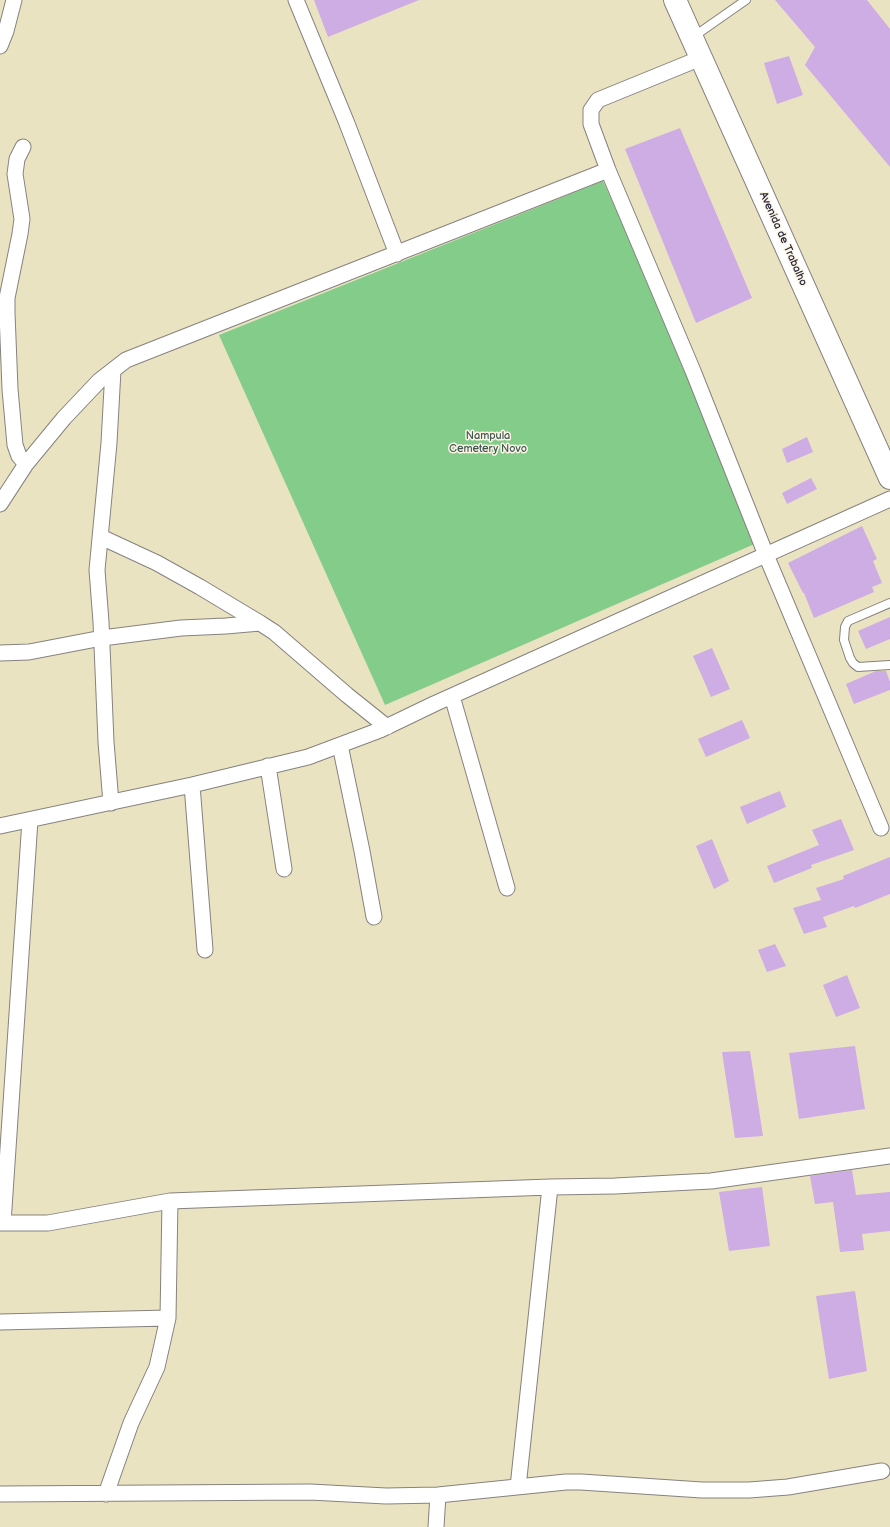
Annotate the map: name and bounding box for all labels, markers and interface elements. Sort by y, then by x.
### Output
street label: Avenida de Trabalho [756,190,810,288]
park label: Nampula Cemetery Novo [449,429,527,455]

